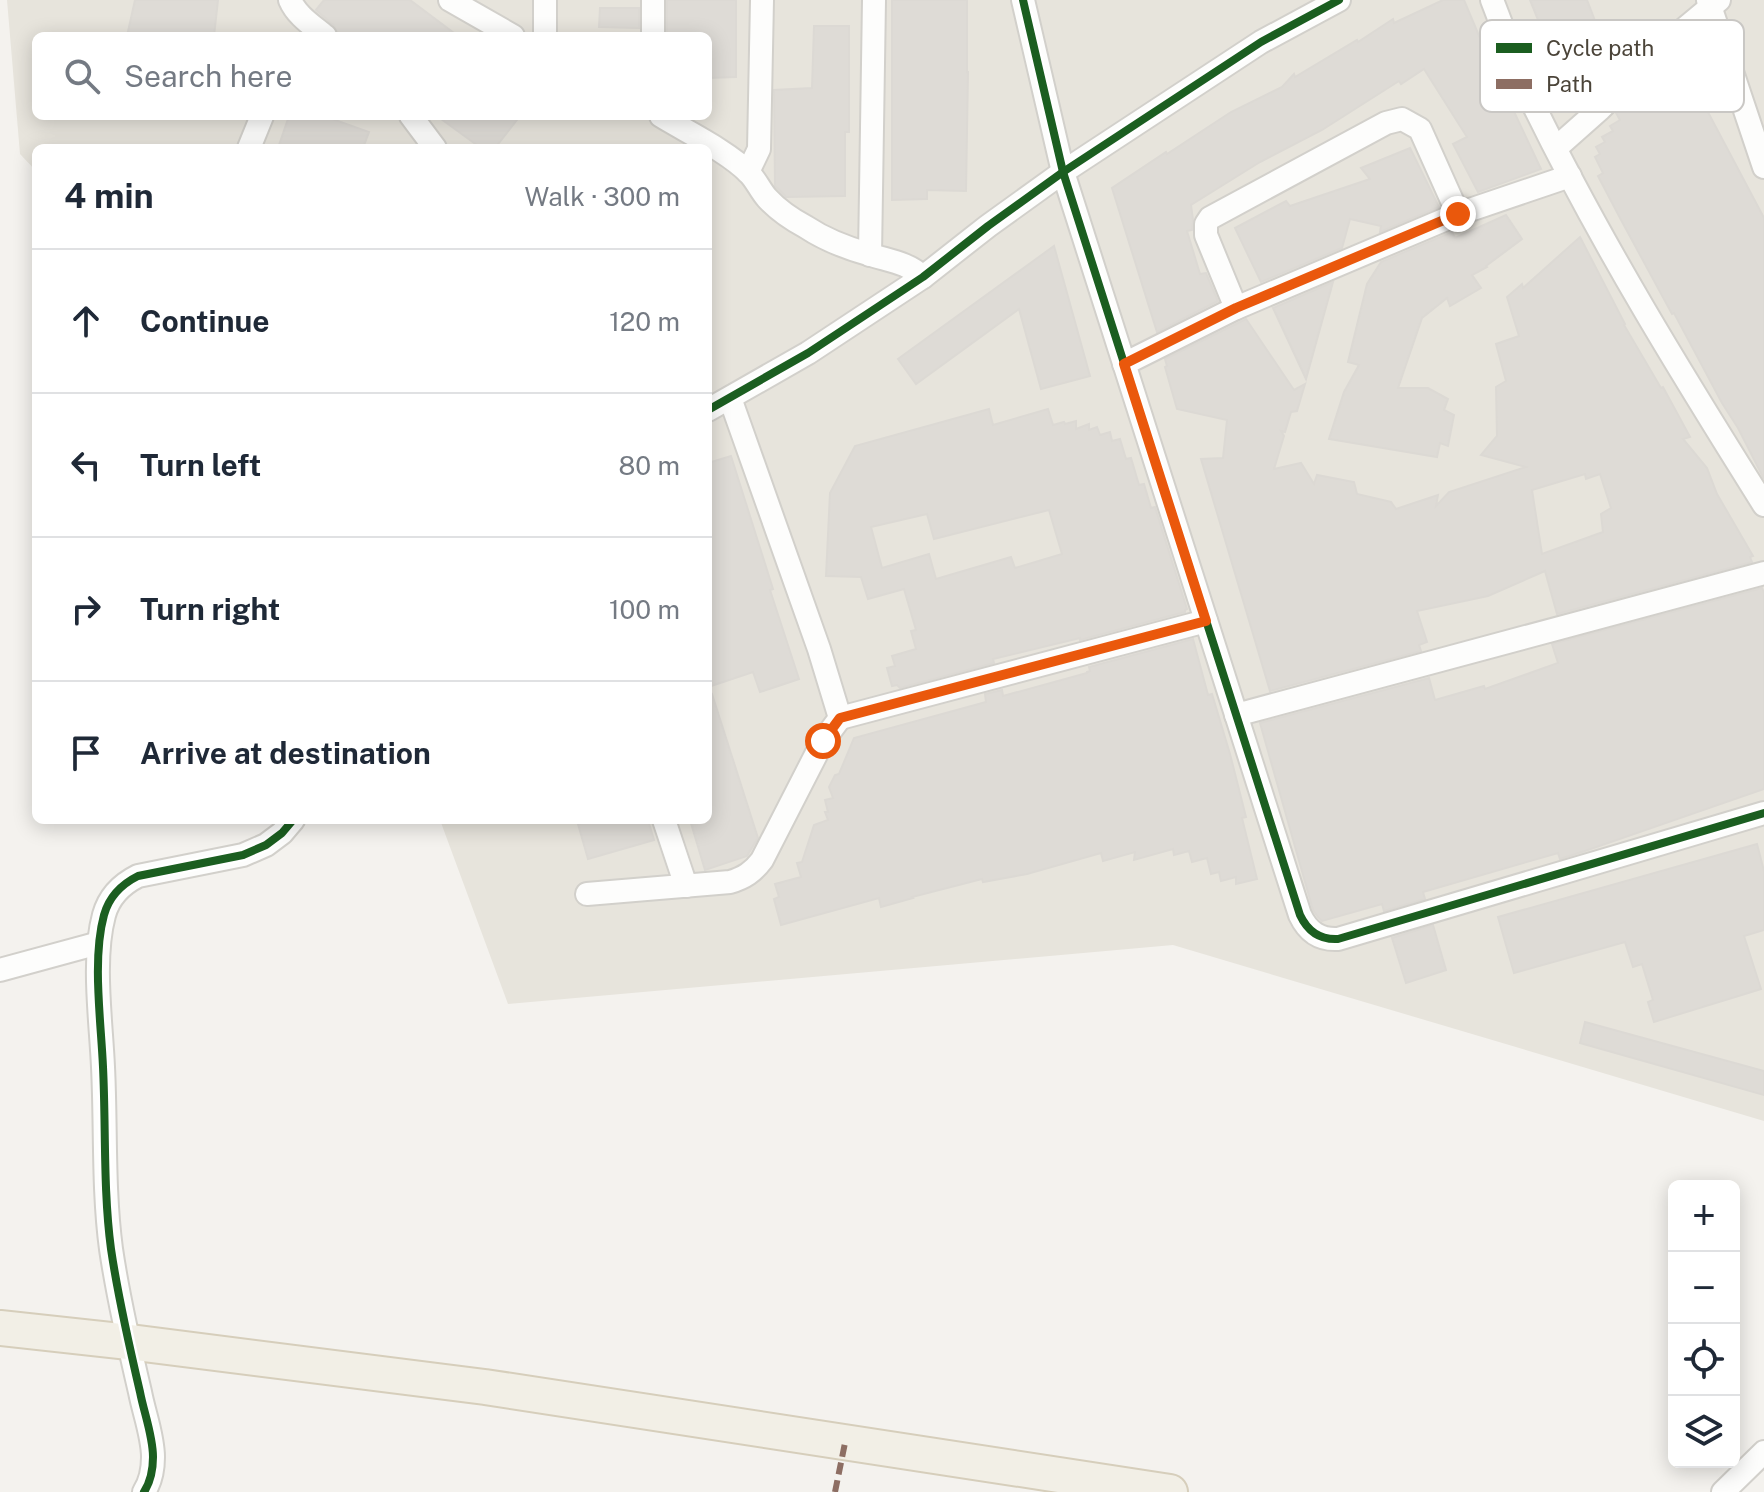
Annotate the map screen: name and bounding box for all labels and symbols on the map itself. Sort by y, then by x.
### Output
legend [1480,20,1744,112]
text: Cycle path [1546,35,1654,61]
text: Path [1546,71,1593,97]
route end [1440,196,1476,232]
route start [805,723,841,759]

